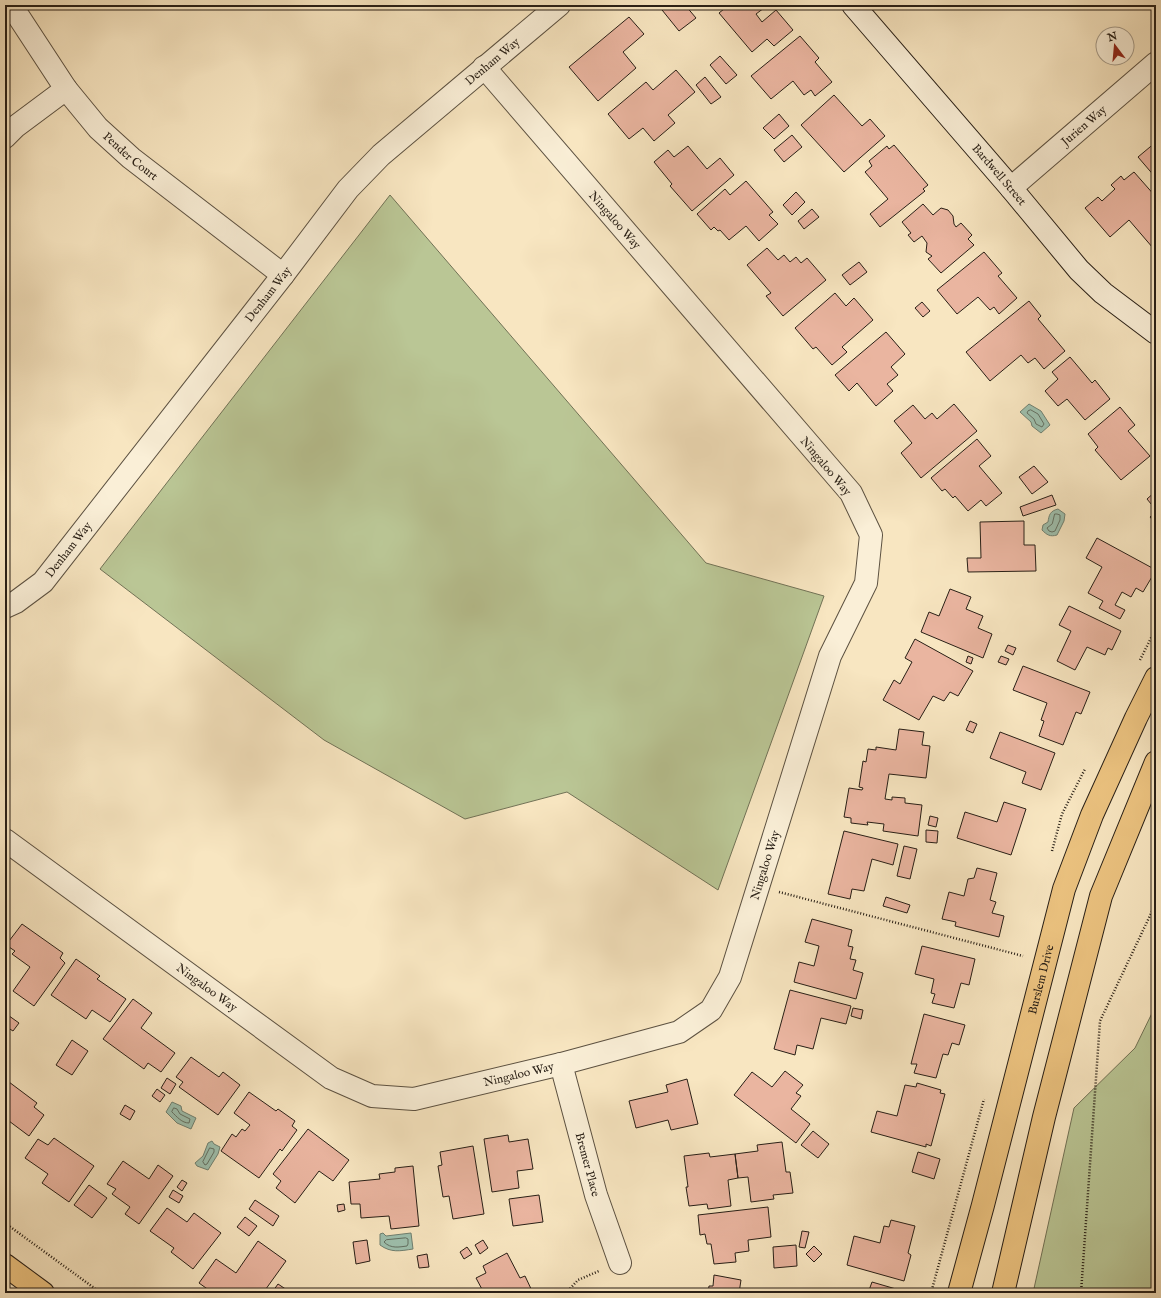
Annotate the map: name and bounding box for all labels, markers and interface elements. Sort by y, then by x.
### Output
north arrow [1095,26,1135,66]
text: N [1105,29,1119,46]
street label: Denham Way [462,34,523,89]
street label: Jurien Way [1057,102,1110,151]
street label: Pender Court [100,129,161,184]
street label: Bardwell Street [968,141,1029,209]
street label: Ningaloo Way [585,188,644,252]
street label: Denham Way [242,264,295,325]
street label: Ningaloo Way [797,434,855,499]
street label: Denham Way [42,519,95,581]
street label: Ningaloo Way [747,829,783,902]
street label: Burslem Drive [1025,943,1058,1016]
street label: Ningaloo Way [173,960,240,1015]
street label: Ningaloo Way [482,1059,556,1090]
street label: Bremer Place [572,1131,603,1199]

